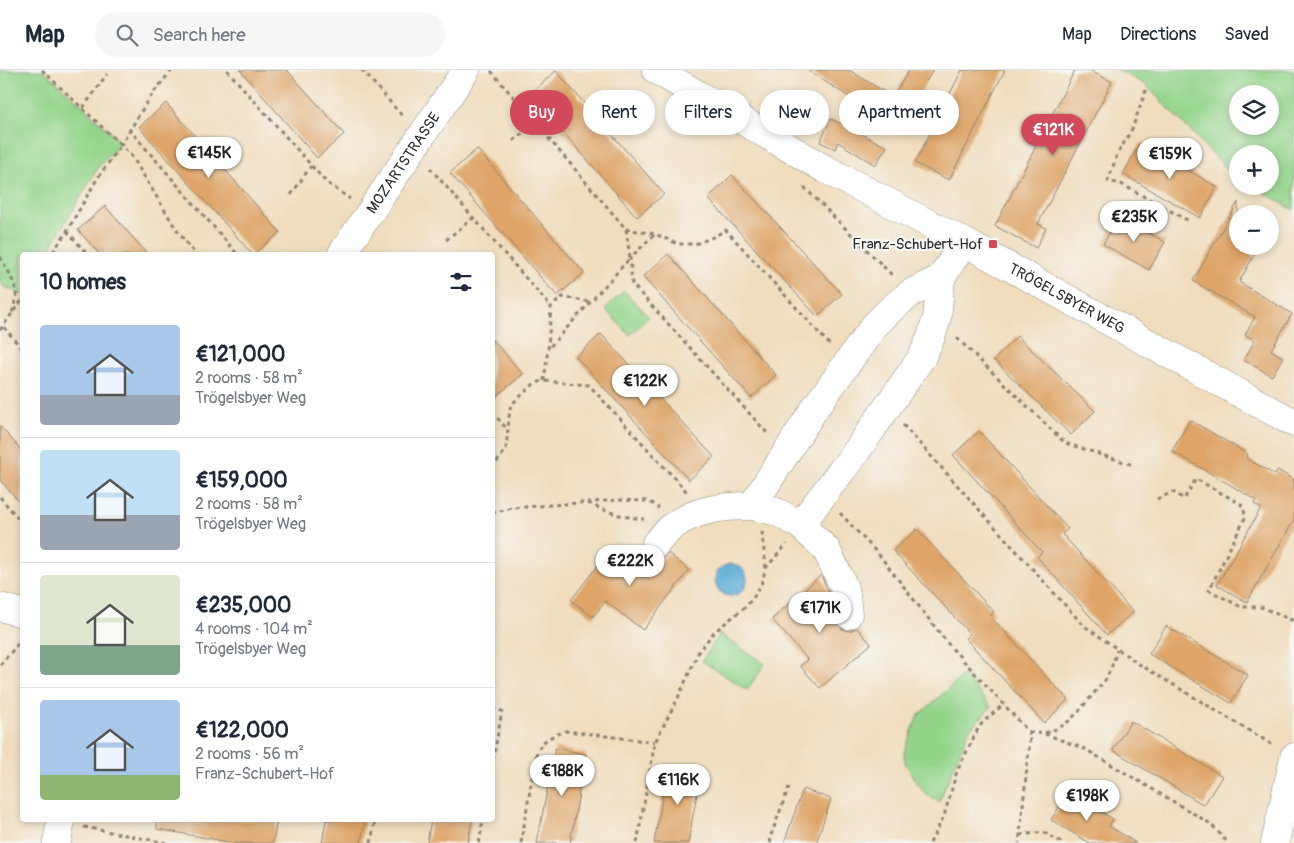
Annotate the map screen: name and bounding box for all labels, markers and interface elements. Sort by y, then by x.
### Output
search box [95,12,445,57]
text: Map [25,20,65,49]
icon: search [113,21,141,49]
text: Search here [153,23,246,47]
text: Map [1062,23,1092,46]
text: Directions [1120,23,1196,46]
text: Saved [1224,23,1269,46]
map controls [1229,85,1279,255]
button: layers [1229,85,1279,135]
chip: Buy [510,90,573,135]
chip: Rent [583,90,655,135]
chip: Filters [665,90,750,135]
chip: New [760,90,829,135]
chip: Apartment [839,90,959,135]
street label: MOZARTSTRASSE [362,109,444,217]
pin: €121K [1018,114,1088,156]
text: €121K [1032,120,1074,140]
pin: €145K [174,136,244,179]
pin: €159K [1135,138,1205,180]
text: €145K [187,143,231,163]
text: €159K [1148,144,1192,164]
button: + [1229,145,1279,195]
pin: €235K [1099,200,1169,243]
button: − [1229,205,1279,255]
text: €235K [1111,207,1157,227]
place label: Franz-Schubert-Hof [852,235,983,254]
marker: Franz-Schubert-Hof [987,238,999,250]
street label: TRÖGELSBYER WEG [1005,259,1128,338]
icon: filters [447,268,475,296]
text: 10 homes [40,269,126,296]
text: €121,000 [195,341,285,368]
icon: home [80,345,140,405]
pin: €122K [610,364,680,407]
text: 2 rooms · 58 m² [195,368,303,388]
text: €122K [623,371,667,391]
text: Trögelsbyer Weg [195,388,306,408]
text: €159,000 [195,467,288,494]
icon: home [80,470,140,530]
text: 2 rooms · 58 m² [195,494,303,514]
text: Trögelsbyer Weg [195,514,306,534]
pin: €222K [595,544,665,587]
text: €222K [606,551,654,571]
text: €235,000 [195,592,291,619]
pin: €171K [785,592,855,634]
icon: home [80,595,140,655]
text: €171K [799,598,841,618]
text: 4 rooms · 104 m² [195,619,313,639]
text: Trögelsbyer Weg [195,639,306,659]
text: €122,000 [195,717,289,744]
icon: home [80,720,140,780]
text: 2 rooms · 56 m² [195,744,304,764]
pin: €188K [527,754,597,797]
text: €188K [541,761,583,781]
text: Franz-Schubert-Hof [195,764,334,784]
pin: €116K [643,764,713,806]
text: €116K [657,770,699,790]
pin: €198K [1052,780,1122,822]
text: €198K [1066,786,1108,806]

